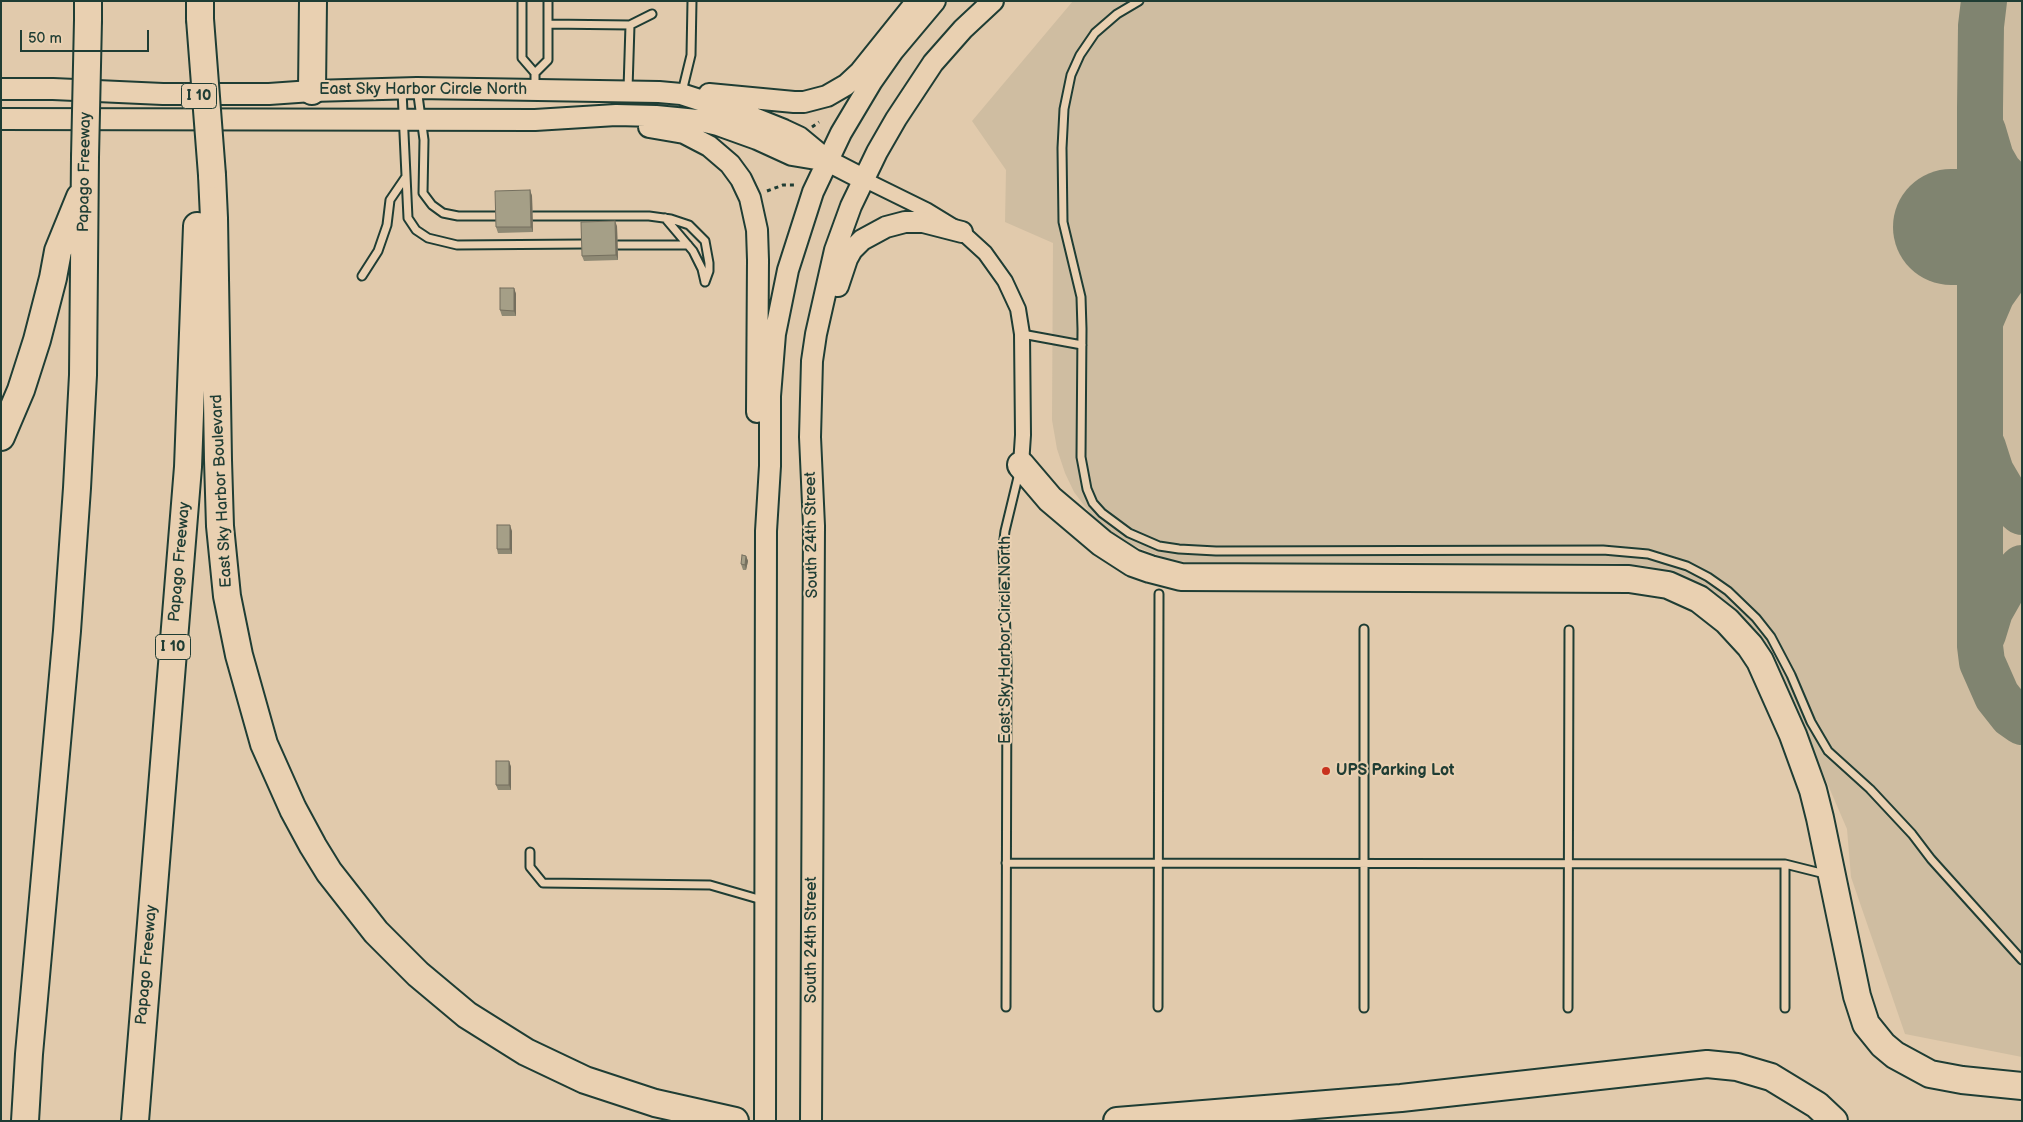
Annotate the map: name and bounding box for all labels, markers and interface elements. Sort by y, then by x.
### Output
scale bar [22,20,151,52]
text: 50 m [28,29,62,48]
street label: East Sky Harbor Circle North [319,80,527,100]
road number: I 10 [182,84,216,108]
street label: Papago Freeway [74,112,96,232]
street label: East Sky Harbor Boulevard [207,394,237,588]
street label: South 24th Street [801,472,823,598]
street label: Papago Freeway [165,501,195,623]
street label: East Sky Harbor Circle North [996,536,1016,744]
road number: I 10 [156,634,190,660]
place label: UPS Parking Lot [1336,761,1454,781]
marker: UPS Parking Lot [1320,765,1332,777]
street label: South 24th Street [802,877,822,1003]
street label: Papago Freeway [132,904,162,1026]

